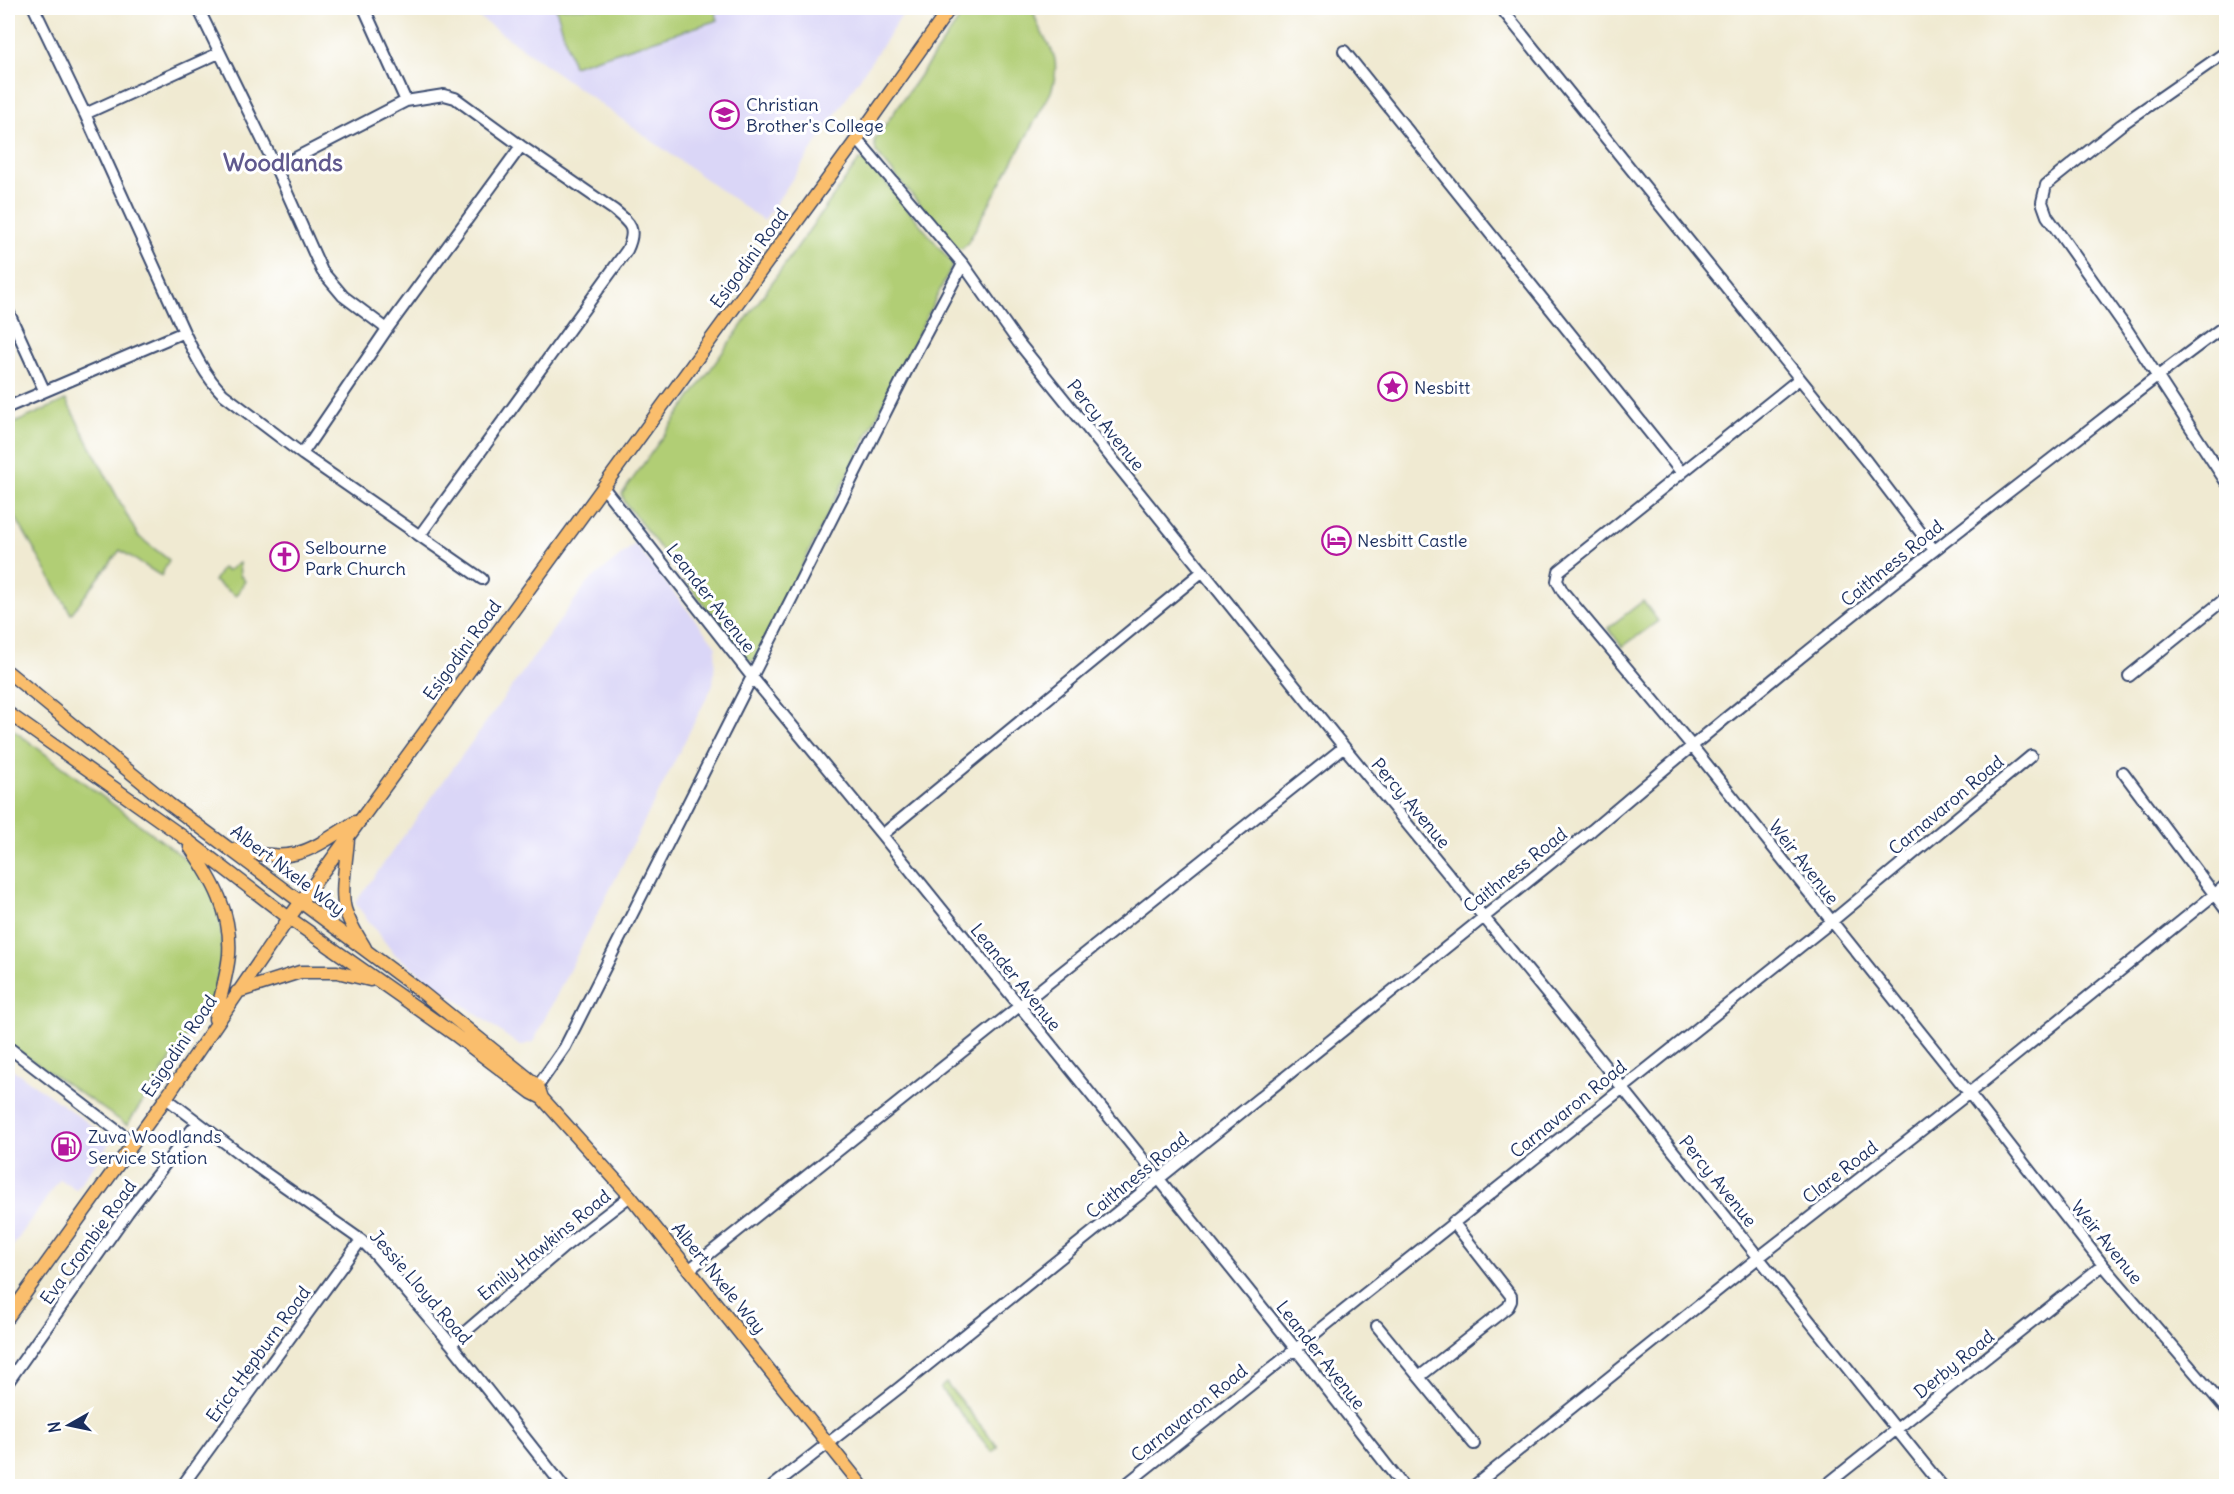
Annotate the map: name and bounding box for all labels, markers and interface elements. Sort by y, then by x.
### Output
place label: Christian Brother's College [746,93,884,137]
school or university icon: Christian Brother's College [709,98,741,130]
district label: Woodlands [223,147,343,177]
street label: Esigodini Road [705,203,793,313]
place icon: Nesbitt [1377,371,1409,403]
street label: Percy Avenue [1062,375,1150,475]
place label: Nesbitt [1414,376,1470,399]
street label: Caithness Road [1836,514,1948,611]
hotel icon: Nesbitt Castle [1320,524,1352,556]
place label: Nesbitt Castle [1357,529,1468,552]
place label: Selbourne Park Church [305,536,406,580]
street label: Leander Avenue [661,539,761,657]
church icon: Selbourne Park Church [268,541,300,573]
street label: Esigodini Road [418,595,506,705]
street label: Carnavaron Road [1884,750,2009,860]
street label: Percy Avenue [1367,753,1455,853]
street label: Weir Avenue [1764,815,1844,909]
street label: Albert Nxele Way [226,819,350,921]
street label: Caithness Road [1458,822,1572,918]
street label: Leander Avenue [966,919,1066,1035]
street label: Esigodini Road [136,990,222,1102]
street label: Carnavaron Road [1505,1055,1631,1163]
place label: Zuva Woodlands Service Station [88,1125,222,1169]
street label: Caithness Road [1081,1126,1193,1223]
fuel station icon: Zuva Woodlands Service Station [51,1130,83,1162]
street label: Percy Avenue [1674,1131,1762,1231]
street label: Clare Road [1798,1135,1883,1209]
street label: Eva Crombie Road [35,1175,141,1309]
street label: Emily Hawkins Road [473,1184,615,1306]
street label: Weir Avenue [2066,1195,2148,1289]
street label: Albert Nxele Way [667,1217,771,1339]
street label: Jessie Lloyd Road [365,1225,477,1349]
street label: Erica Hepburn Road [201,1281,315,1427]
street label: Leander Avenue [1271,1296,1371,1414]
street label: Derby Road [1909,1324,1999,1403]
street label: Carnavaron Road [1126,1359,1252,1467]
north arrow [39,1395,99,1455]
text: N [43,1420,65,1434]

